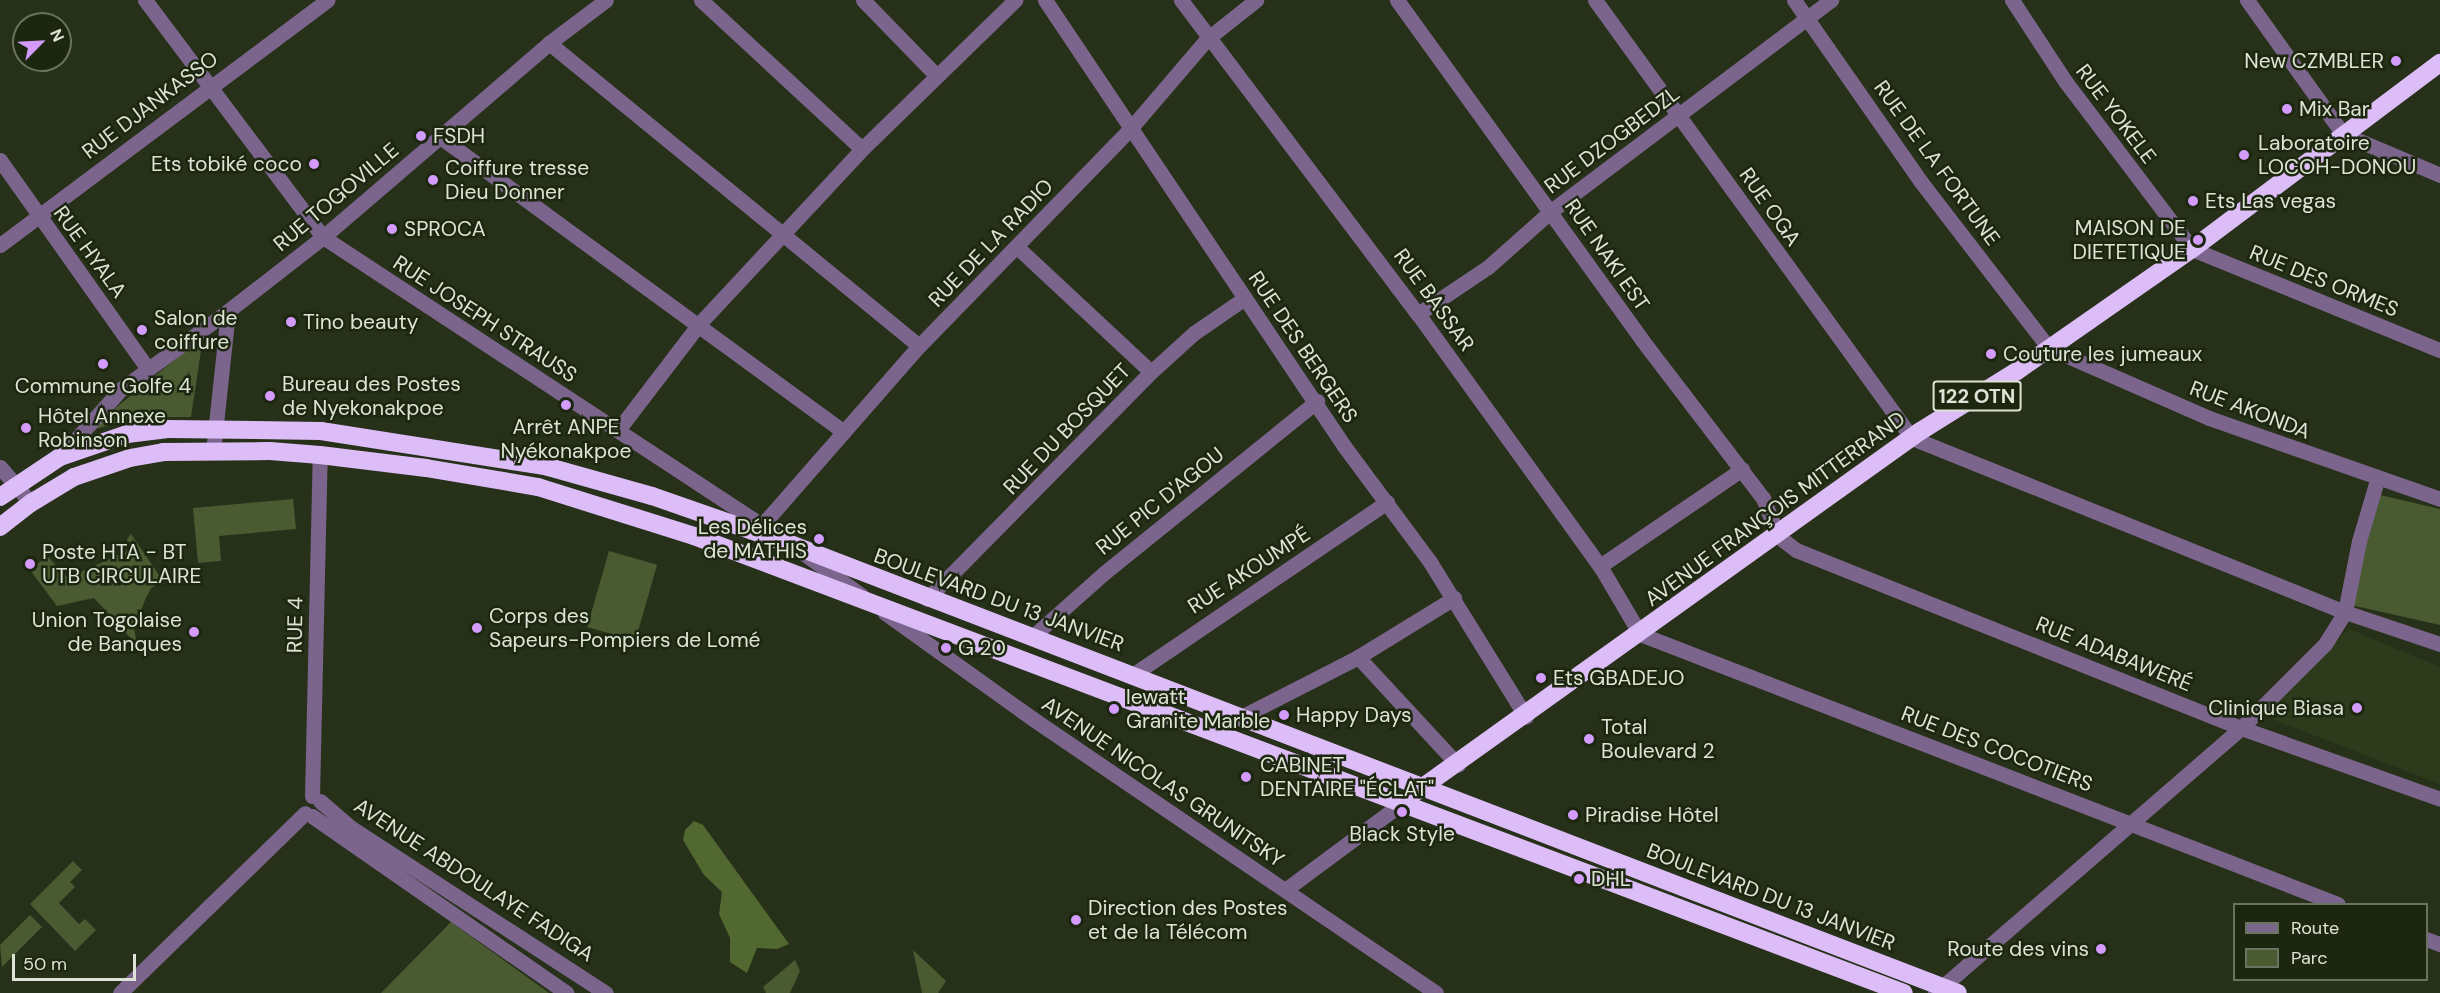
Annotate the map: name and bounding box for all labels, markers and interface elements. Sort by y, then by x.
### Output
north arrow [12,12,72,72]
text: N [45,26,69,45]
street label: RUE DJANKASSO [77,46,223,164]
place label: New CZMBLER [2244,48,2384,74]
marker: New CZMBLER [2389,54,2403,68]
street label: RUE YOKELE [2070,59,2162,169]
street label: RUE DE LA FORTUNE [1869,75,2005,251]
street label: RUE DZOGBEDZL [1539,81,1685,199]
place label: Mix Bar [2299,96,2370,122]
marker: Mix Bar [2280,102,2294,116]
place label: FSDH [433,123,485,149]
marker: FSDH [414,129,428,143]
place label: Laboratoire LOCOH-DONOU [2258,130,2416,180]
street label: RUE TOGOVILLE [268,137,404,257]
marker: Laboratoire LOCOH-DONOU [2235,146,2253,164]
place label: Ets tobiké coco [151,151,302,177]
place label: Coiffure tresse Dieu Donner [445,155,589,205]
marker: Ets tobiké coco [307,157,321,171]
street label: RUE OGA [1734,163,1806,251]
marker: Coiffure tresse Dieu Donner [426,173,440,187]
street label: RUE DE LA RADIO [924,174,1058,312]
place label: Ets Las vegas [2205,188,2336,214]
street label: RUE NAKI EST [1559,194,1655,316]
marker: Ets Las vegas [2186,194,2200,208]
street label: RUE HYALA [48,201,132,303]
place label: MAISON DE DIETETIQUE [2073,215,2186,265]
place label: SPROCA [404,216,486,242]
marker: SPROCA [385,222,399,236]
marker: MAISON DE DIETETIQUE [2191,233,2205,247]
street label: RUE DES ORMES [2246,240,2402,322]
street label: RUE BASSAR [1388,244,1480,356]
street label: RUE JOSEPH STRAUSS [388,250,582,388]
street label: RUE DES BERGERS [1243,267,1363,427]
place label: Salon de coiffure [154,305,237,355]
place label: Tino beauty [303,309,418,335]
marker: Tino beauty [284,315,298,329]
marker: Salon de coiffure [135,323,149,337]
place label: Couture les jumeaux [2003,341,2202,367]
marker: Couture les jumeaux [1984,347,1998,361]
marker: Commune Golfe 4 [96,357,110,371]
street label: RUE DU BOSQUET [998,358,1136,500]
place label: Bureau des Postes de Nyekonakpoe [282,371,461,421]
place label: Commune Golfe 4 [15,373,191,399]
street label: RUE AKONDA [2186,375,2314,445]
road number: 122 OTN [1932,379,2022,413]
marker: Bureau des Postes de Nyekonakpoe [263,389,277,403]
marker: Arrêt ANPE Nyékonakpoe [559,398,573,412]
place label: Hôtel Annexe Robinson [38,403,166,453]
street label: AVENUE FRANÇOIS MITTERRAND [1640,406,1910,612]
place label: Arrêt ANPE Nyékonakpoe [501,414,631,464]
marker: Hôtel Annexe Robinson [19,421,33,435]
street label: RUE PIC D'AGOU [1091,442,1229,560]
place label: Les Délices de MATHIS [698,514,807,564]
street label: RUE AKOUMPÉ [1183,521,1315,619]
marker: Les Délices de MATHIS [812,532,826,546]
place label: Poste HTA - BT UTB CIRCULAIRE [42,539,201,589]
street label: BOULEVARD DU 13 JANVIER [871,543,1127,657]
marker: Poste HTA - BT UTB CIRCULAIRE [23,557,37,571]
street label: RUE 4 [282,597,308,653]
place label: Corps des Sapeurs-Pompiers de Lomé [489,603,761,653]
place label: Union Togolaise de Banques [32,607,182,657]
street label: RUE ADABAWERÉ [2032,611,2196,697]
marker: Corps des Sapeurs-Pompiers de Lomé [470,621,484,635]
marker: Union Togolaise de Banques [187,625,201,639]
place label: G 20 [958,635,1006,661]
marker: G 20 [939,641,953,655]
place label: Ets GBADEJO [1553,665,1685,691]
marker: Ets GBADEJO [1534,671,1548,685]
place label: lewatt Granite Marble [1126,684,1270,734]
street label: AVENUE NICOLAS GRUNITSKY [1037,691,1289,873]
place label: Clinique Biasa [2208,695,2344,721]
marker: Clinique Biasa [2348,699,2366,717]
street label: RUE DES COCOTIERS [1898,701,2096,797]
marker: lewatt Granite Marble [1107,702,1121,716]
place label: Happy Days [1296,702,1412,728]
marker: Happy Days [1277,708,1291,722]
place label: Total Boulevard 2 [1601,714,1715,764]
marker: Total Boulevard 2 [1582,732,1596,746]
place label: CABINET DENTAIRE "ÉCLAT" [1260,752,1434,802]
marker: CABINET DENTAIRE "ÉCLAT" [1237,768,1255,786]
street label: AVENUE ABDOULAYE FADIGA [349,793,599,967]
place label: Piradise Hôtel [1585,802,1719,828]
marker: Black Style [1395,805,1409,819]
marker: Piradise Hôtel [1566,808,1580,822]
place label: Black Style [1349,821,1455,847]
street label: BOULEVARD DU 13 JANVIER [1643,838,1899,956]
place label: DHL [1591,866,1631,892]
marker: DHL [1572,872,1586,886]
place label: Direction des Postes et de la Télécom [1088,895,1288,945]
legend [2233,903,2428,981]
marker: Direction des Postes et de la Télécom [1069,913,1083,927]
text: Route [2291,916,2339,940]
place label: Route des vins [1947,936,2089,962]
scale bar [15,942,140,980]
marker: Route des vins [2094,942,2108,956]
text: Parc [2291,946,2327,970]
text: 50 m [23,952,67,976]

